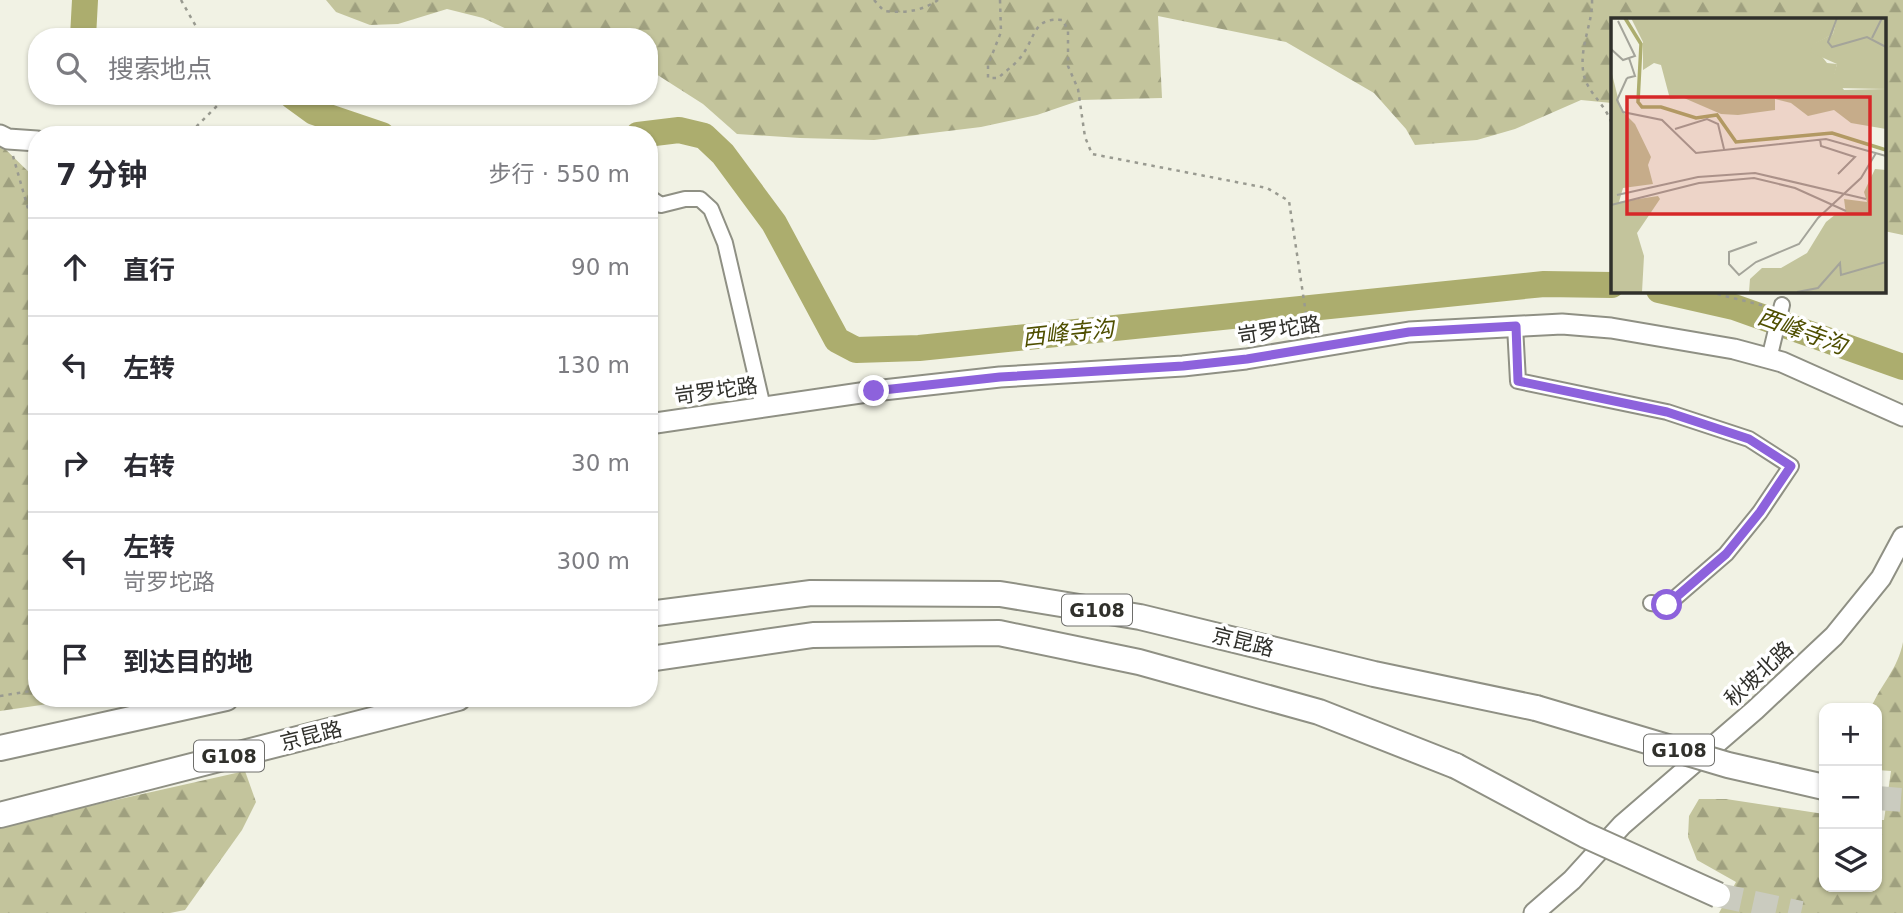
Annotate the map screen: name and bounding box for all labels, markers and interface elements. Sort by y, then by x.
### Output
inset map [1611,18,1885,292]
search box [28,28,658,105]
icon: search [52,48,90,86]
text: 搜索地点 [108,54,212,84]
text: 7 分钟 [56,157,147,192]
text: 步行 · 550 m [488,161,630,187]
icon: ahead [56,248,94,286]
text: 90 m [571,254,630,280]
text: 直行 [123,255,175,285]
water label: 西峰寺沟 [1754,303,1852,360]
street label: 岢罗坨路 [1236,312,1322,348]
water label: 西峰寺沟 [1021,315,1118,351]
icon: left [56,346,94,384]
text: 130 m [556,352,630,378]
text: 左转 [123,353,175,383]
street label: 岢罗坨路 [673,373,759,409]
route end [858,375,889,406]
icon: right [56,444,94,482]
text: 30 m [571,450,630,476]
text: 右转 [123,451,175,481]
text: 左转 [123,532,175,562]
icon: left [56,542,94,580]
text: 300 m [556,548,630,574]
text: 岢罗坨路 [123,569,215,595]
route start [1651,589,1682,620]
road number: G108 [1062,594,1132,625]
street label: 京昆路 [1210,623,1276,661]
street label: 秋坡北路 [1720,637,1798,711]
icon: arrive [56,640,94,678]
text: 到达目的地 [123,647,253,677]
map controls [1819,703,1882,892]
button: + [1819,703,1882,766]
street label: 京昆路 [278,717,344,755]
road number: G108 [1644,734,1714,765]
road number: G108 [194,740,264,772]
button: − [1819,766,1882,829]
button: layers [1819,829,1882,892]

